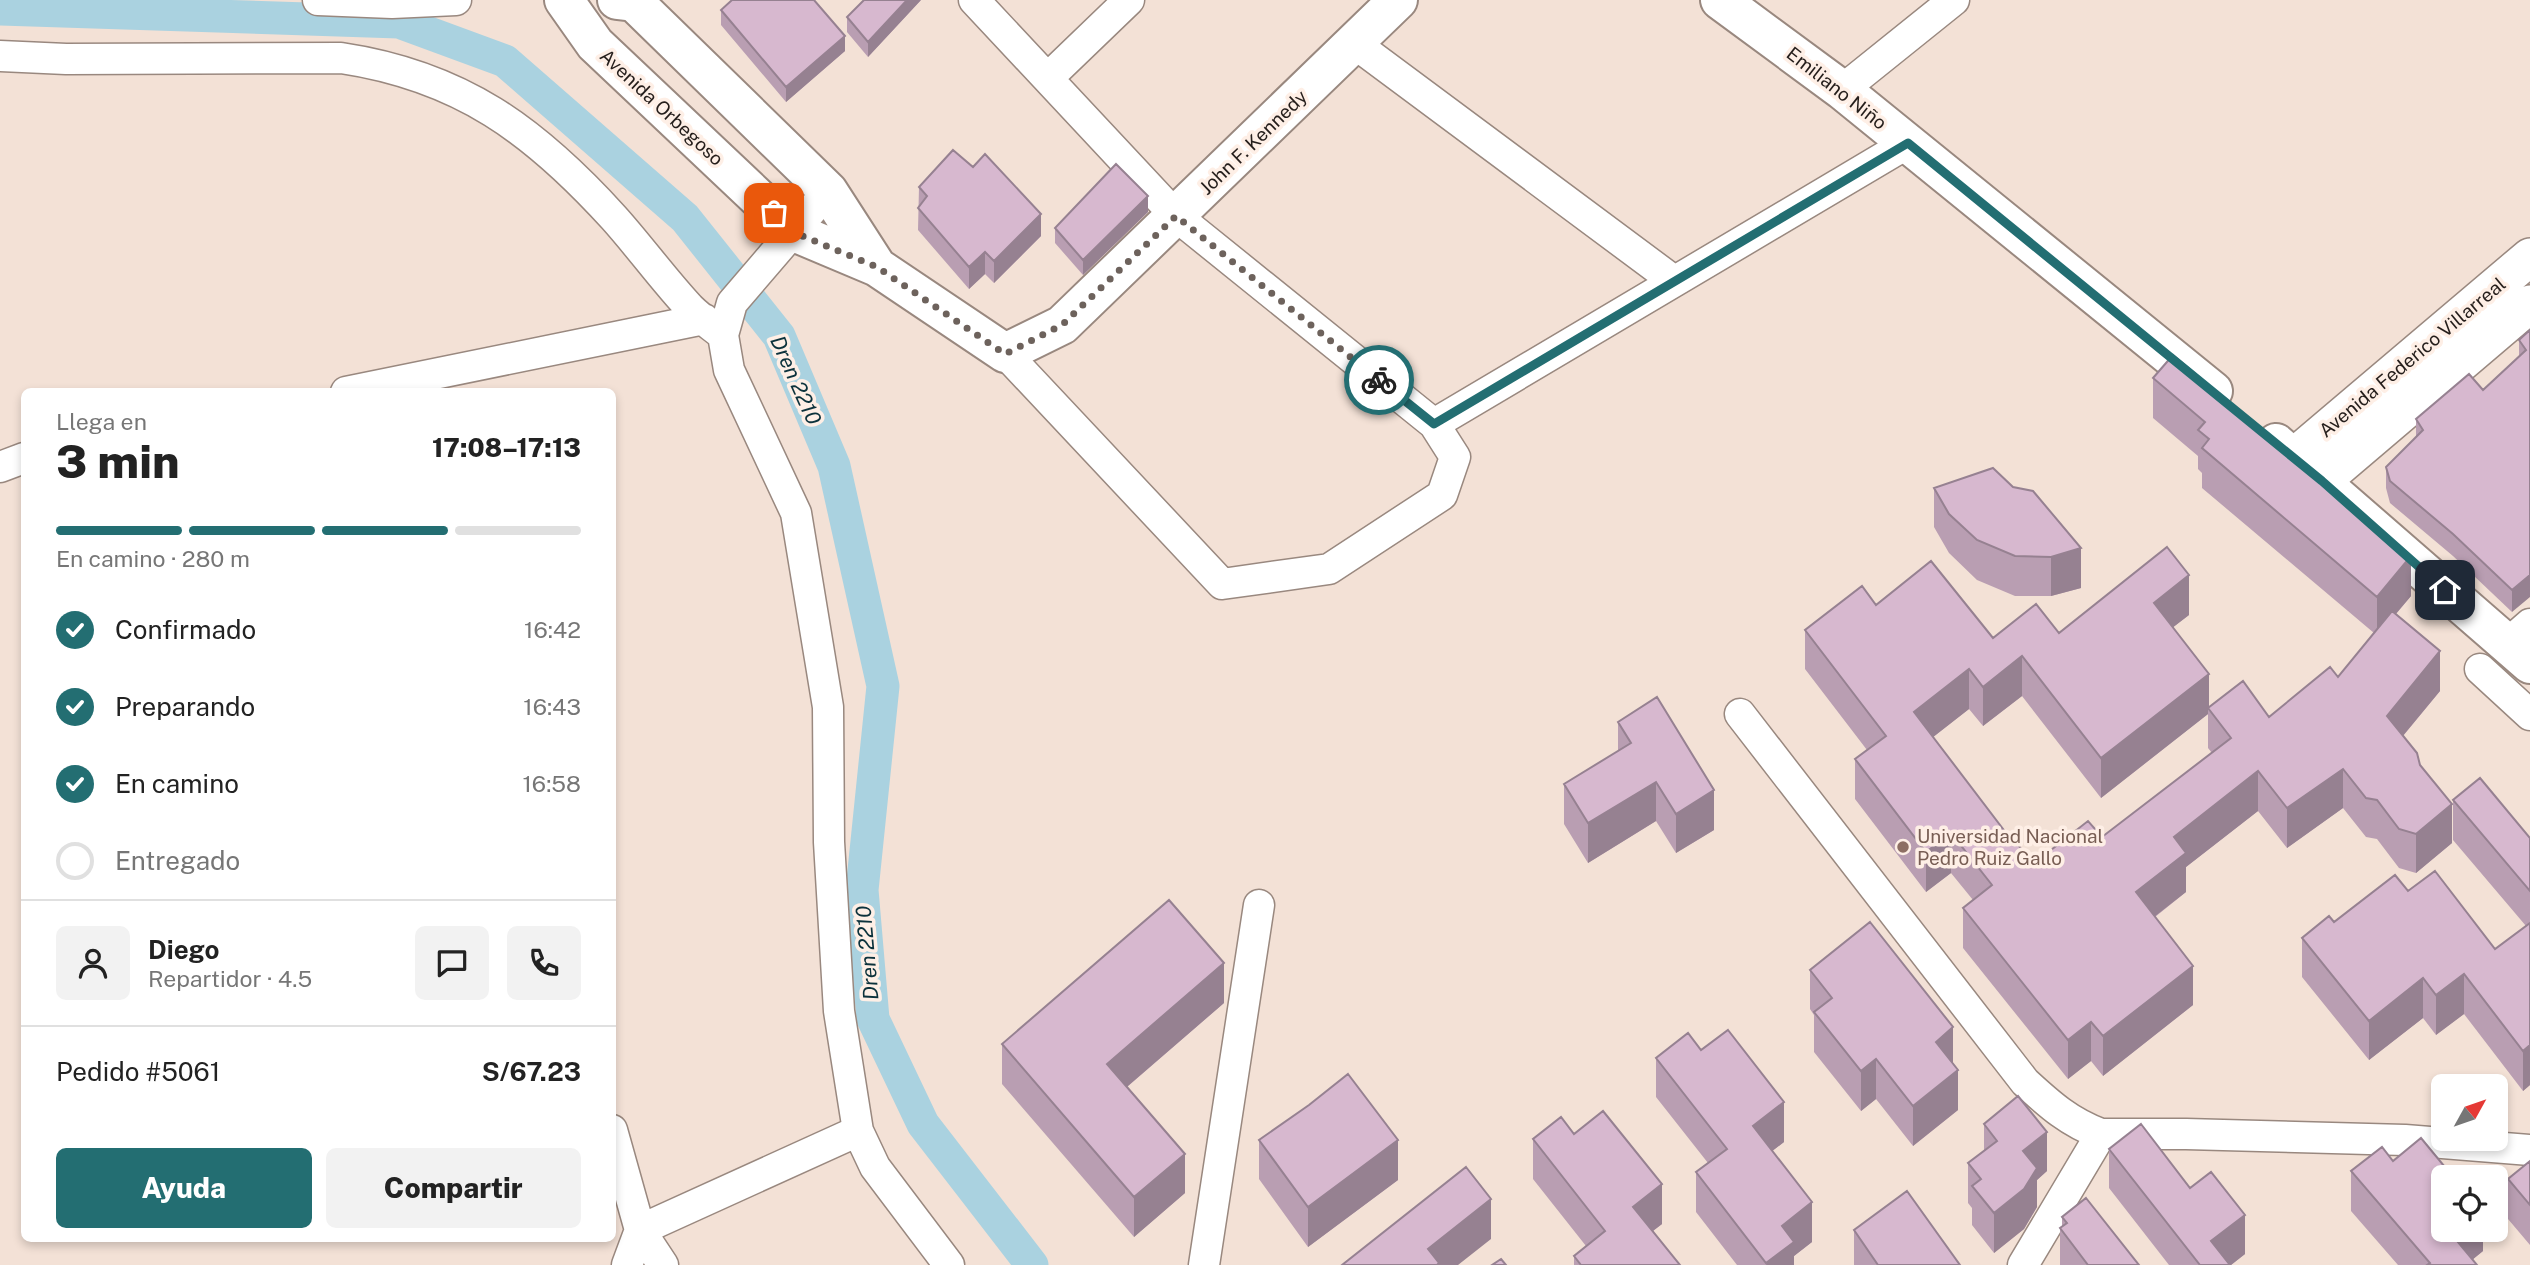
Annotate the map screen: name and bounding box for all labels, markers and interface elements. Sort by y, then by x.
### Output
street label: Emiliano Niño [1783,42,1891,134]
street label: Avenida Orbegoso [596,44,728,170]
street label: John F. Kennedy [1195,85,1311,199]
pin [744,183,804,243]
icon: bag [755,194,793,232]
street label: Avenida Federico Villarreal [2314,273,2510,441]
water label: Dren 2210 [765,332,827,429]
courier [1344,345,1414,415]
icon: bike [1360,361,1398,399]
text: Llega en [56,408,147,435]
text: 17:08–17:13 [432,432,581,463]
text: 3 min [56,434,180,488]
text: En camino · 280 m [56,545,250,572]
pin [2415,560,2475,620]
icon: home [2426,571,2464,609]
icon: check [56,611,94,649]
text: Confirmado [115,614,256,645]
text: 16:42 [524,616,581,643]
icon: check [56,688,94,726]
text: Preparando [115,691,255,722]
text: 16:43 [523,693,581,720]
icon: check [56,765,94,803]
text: En camino [115,768,239,799]
text: 16:58 [523,770,581,797]
place label: Universidad Nacional Pedro Ruiz Gallo [1917,825,2103,869]
marker: Universidad Nacional Pedro Ruiz Gallo [1895,839,1911,855]
text: Entregado [115,845,240,876]
water label: Dren 2210 [850,904,884,1001]
button: person [56,926,130,1000]
button: chat [415,926,489,1000]
button: phone [507,926,581,1000]
text: Diego [148,934,219,965]
text: Repartidor · 4.5 [148,965,312,992]
text: Pedido #5061 [56,1056,220,1087]
text: S/67.23 [482,1056,581,1087]
north arrow [2431,1074,2508,1152]
map controls [2431,1074,2508,1242]
button: Ayuda [56,1148,312,1228]
button: Compartir [326,1148,581,1228]
button: locate [2431,1165,2508,1242]

